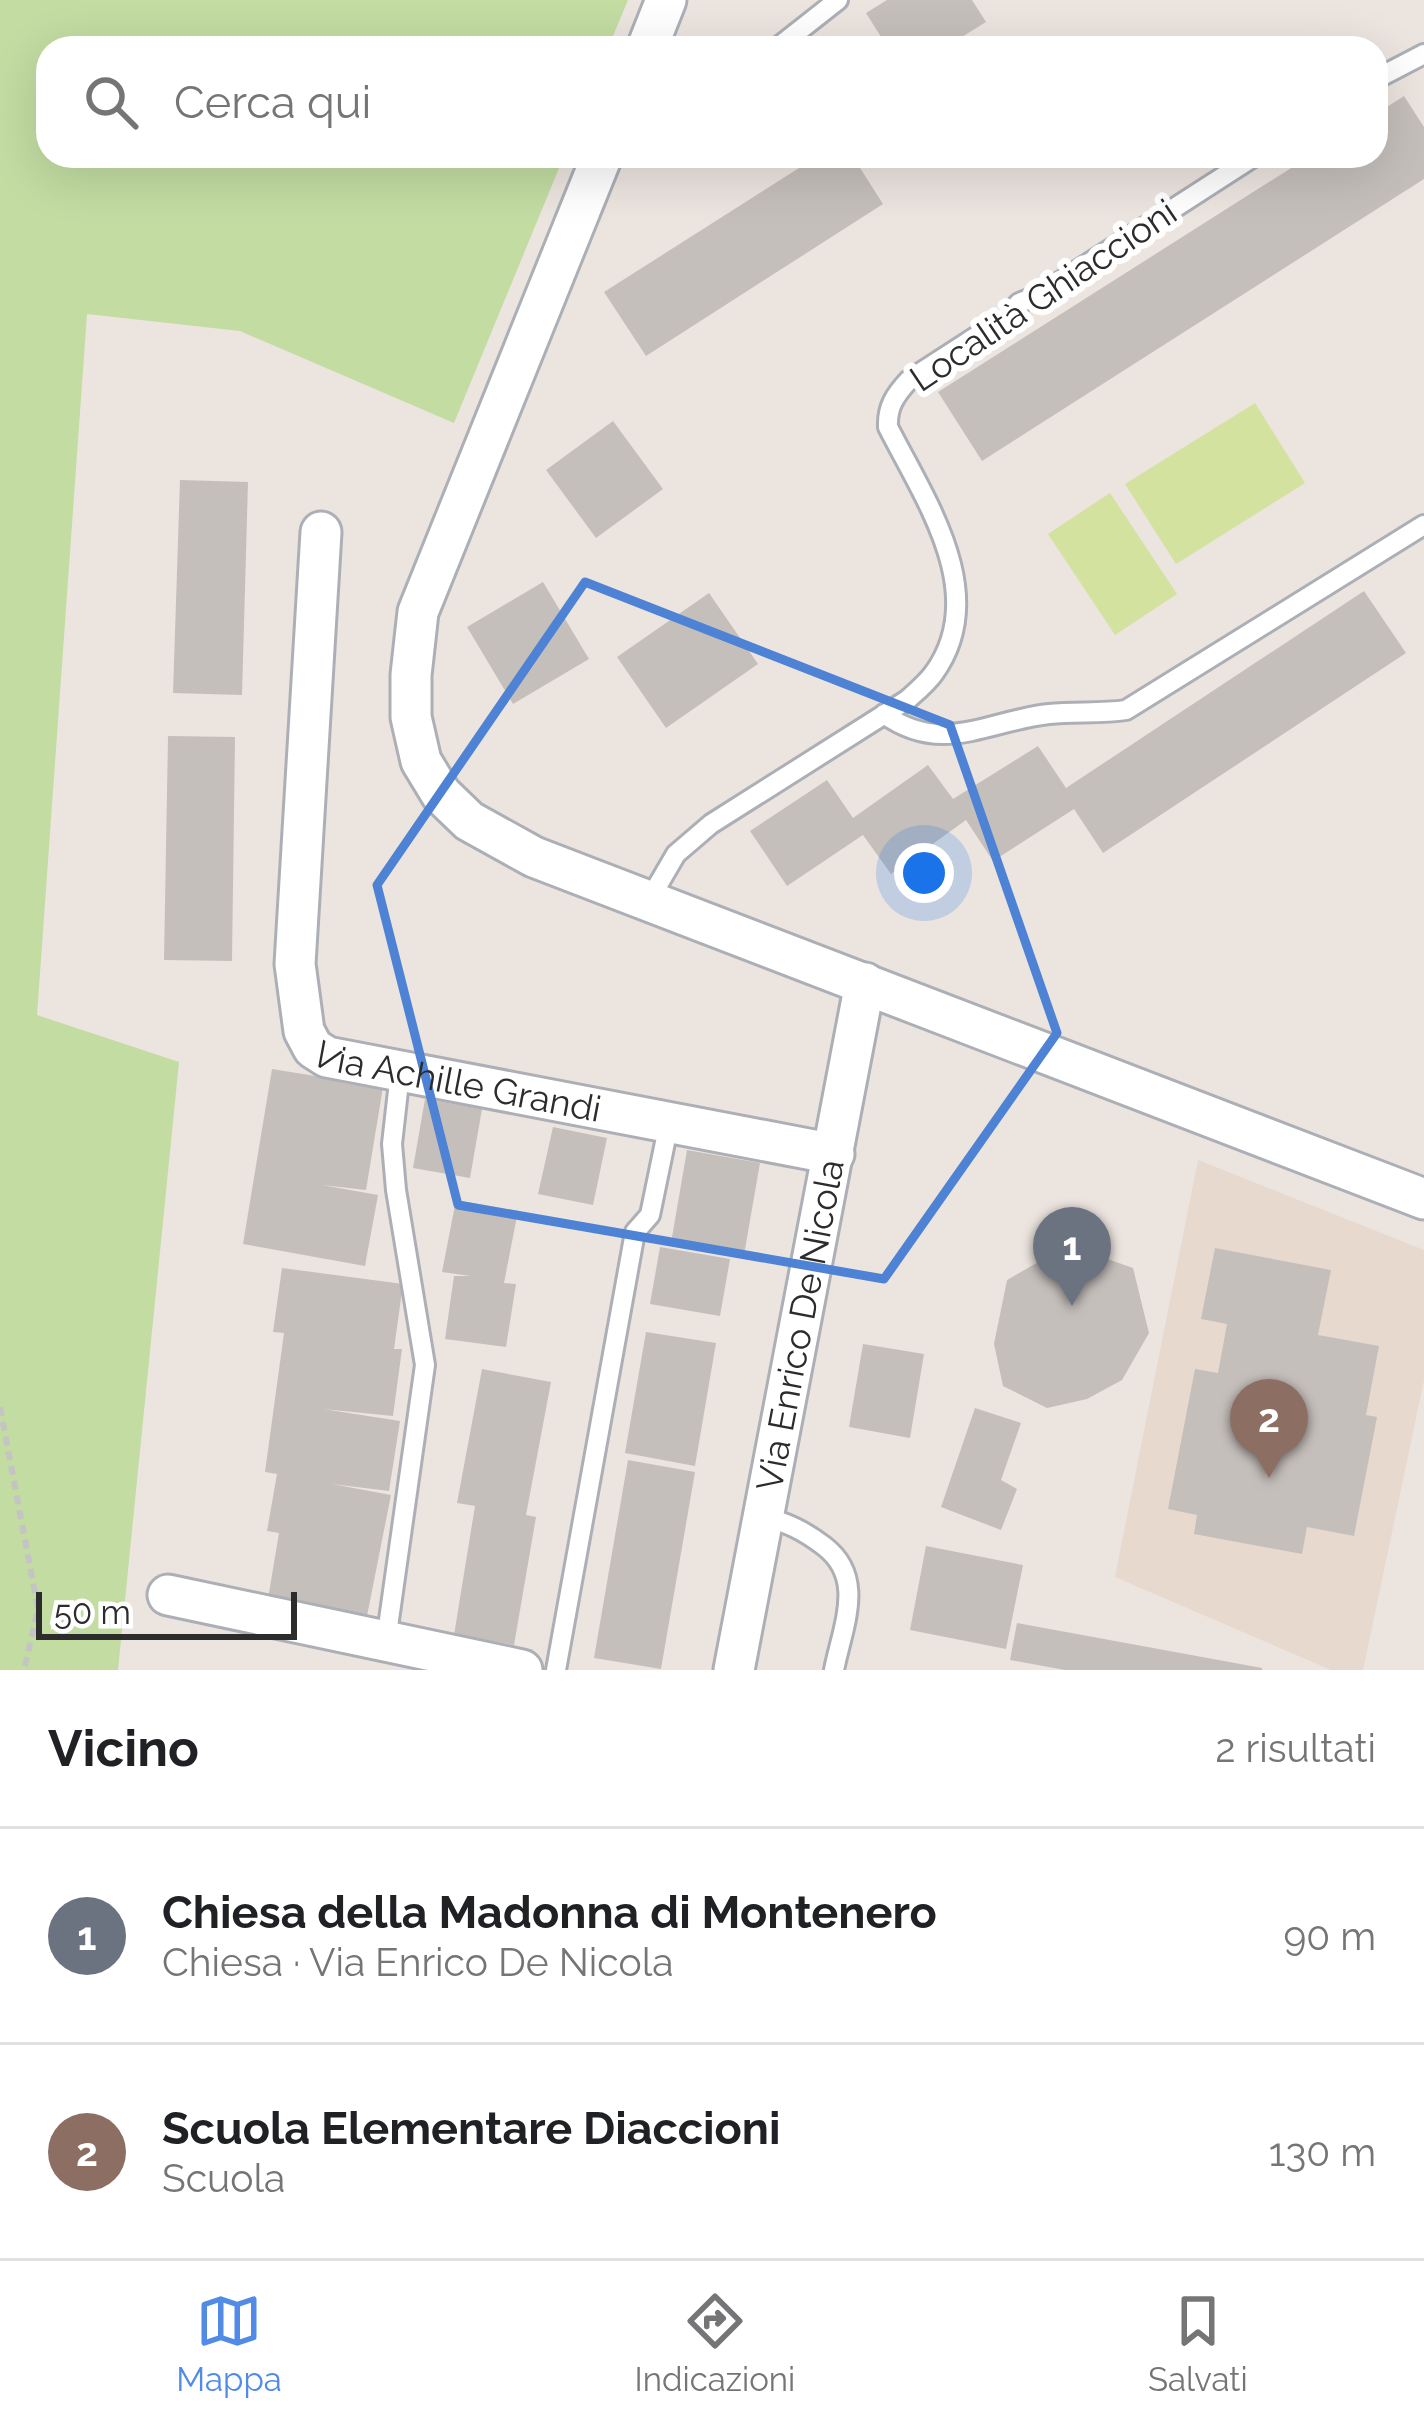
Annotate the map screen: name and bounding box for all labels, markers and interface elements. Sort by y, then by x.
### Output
search box [36,36,1388,168]
icon: search [78,69,144,135]
text: Cerca qui [174,76,371,129]
street label: Località Ghiaccioni [902,190,1184,400]
your location [894,843,954,903]
street label: Via Achille Grandi [305,1032,605,1130]
street label: Via Enrico De Nicola [748,1156,852,1495]
pin: 1 [1033,1207,1111,1306]
pin: 2 [1230,1379,1308,1478]
scale bar [36,1586,297,1639]
text: 50 m [54,1593,131,1632]
text: Vicino [48,1718,199,1778]
text: 2 risultati [1215,1725,1376,1771]
text: Chiesa della Madonna di Montenero [162,1886,937,1939]
text: 1 [77,1913,97,1959]
text: 90 m [1283,1913,1376,1959]
text: Chiesa · Via Enrico De Nicola [162,1939,674,1985]
text: Scuola Elementare Diaccioni [162,2102,780,2155]
text: 2 [76,2129,98,2175]
text: 130 m [1269,2129,1376,2175]
text: Scuola [162,2155,285,2201]
tab: Mappa [176,2288,282,2399]
tab: Indicazioni [635,2288,795,2399]
tab: Salvati [1148,2288,1248,2399]

